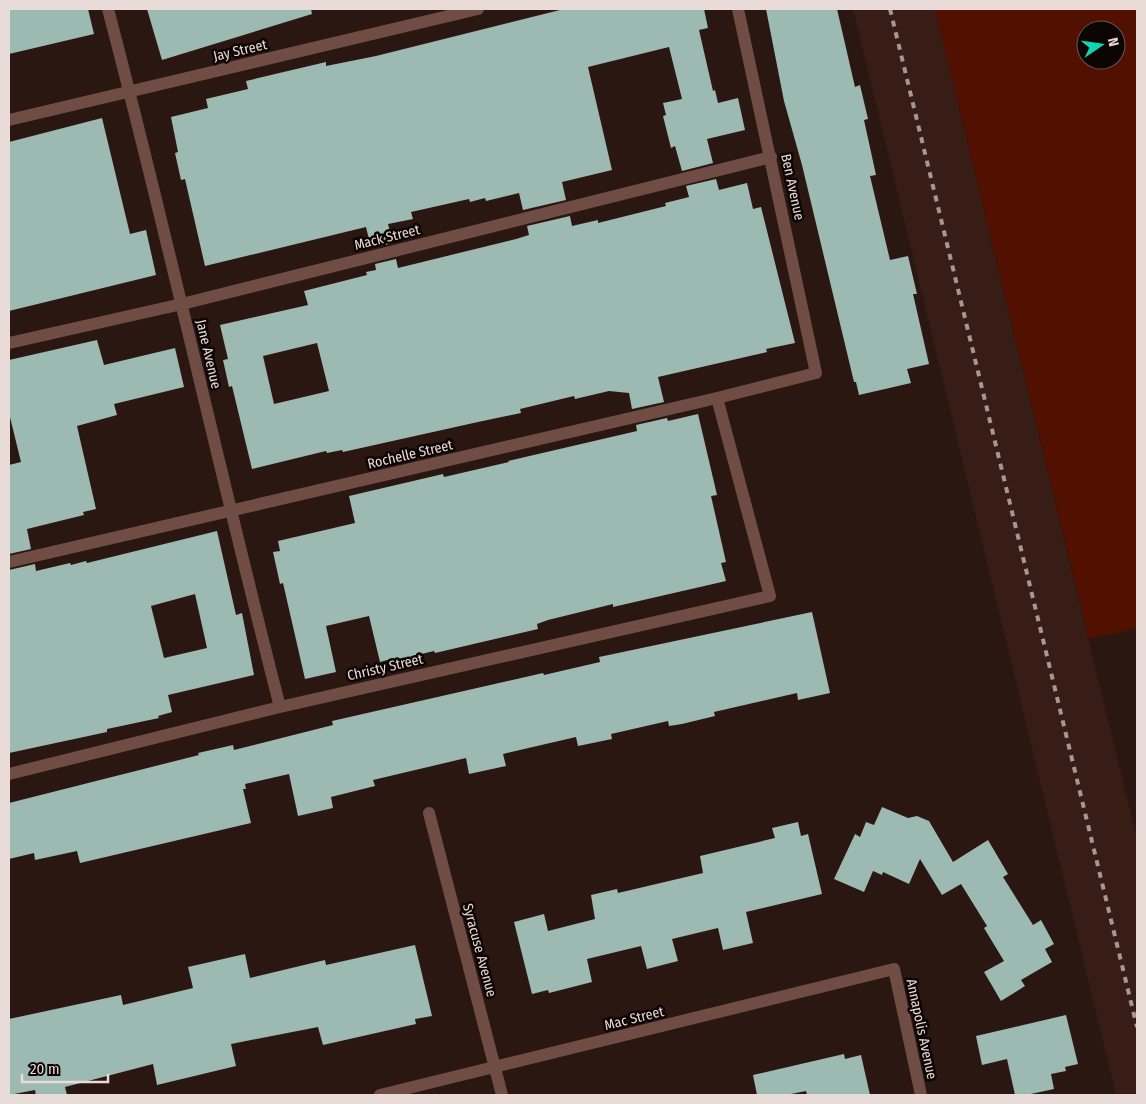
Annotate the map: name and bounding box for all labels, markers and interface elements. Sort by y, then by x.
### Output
north arrow [1076,20,1126,70]
street label: Jay Street [212,36,269,65]
text: N [1104,36,1122,48]
street label: Ben Avenue [777,152,808,222]
street label: Mack Street [353,221,422,254]
street label: Jane Avenue [192,318,225,390]
street label: Rochelle Street [366,436,455,473]
street label: Christy Street [346,650,425,684]
street label: Syracuse Avenue [459,902,500,999]
street label: Annapolis Avenue [903,977,940,1081]
street label: Mac Street [603,1003,666,1034]
scale bar [22,1052,109,1084]
text: 20 m [30,1060,60,1078]

